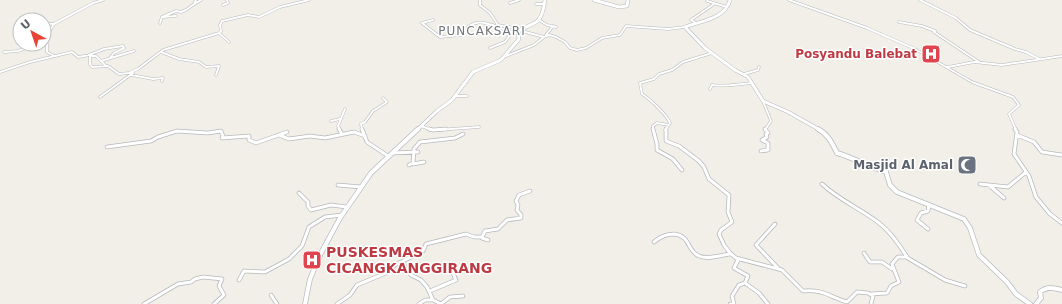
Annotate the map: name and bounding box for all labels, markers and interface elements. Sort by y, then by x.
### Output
north arrow [12,12,52,52]
text: U [18,17,33,33]
district label: PUNCAKSARI [438,24,526,38]
hospital icon: Posyandu Balebat [920,43,942,65]
place label: Posyandu Balebat [795,47,917,61]
mosque icon: Masjid Al Amal [956,154,978,176]
place label: Masjid Al Amal [853,158,953,172]
place label: PUSKESMAS CICANGKANGGIRANG [326,244,492,276]
hospital icon: PUSKESMAS CICANGKANGGIRANG [301,249,323,271]

